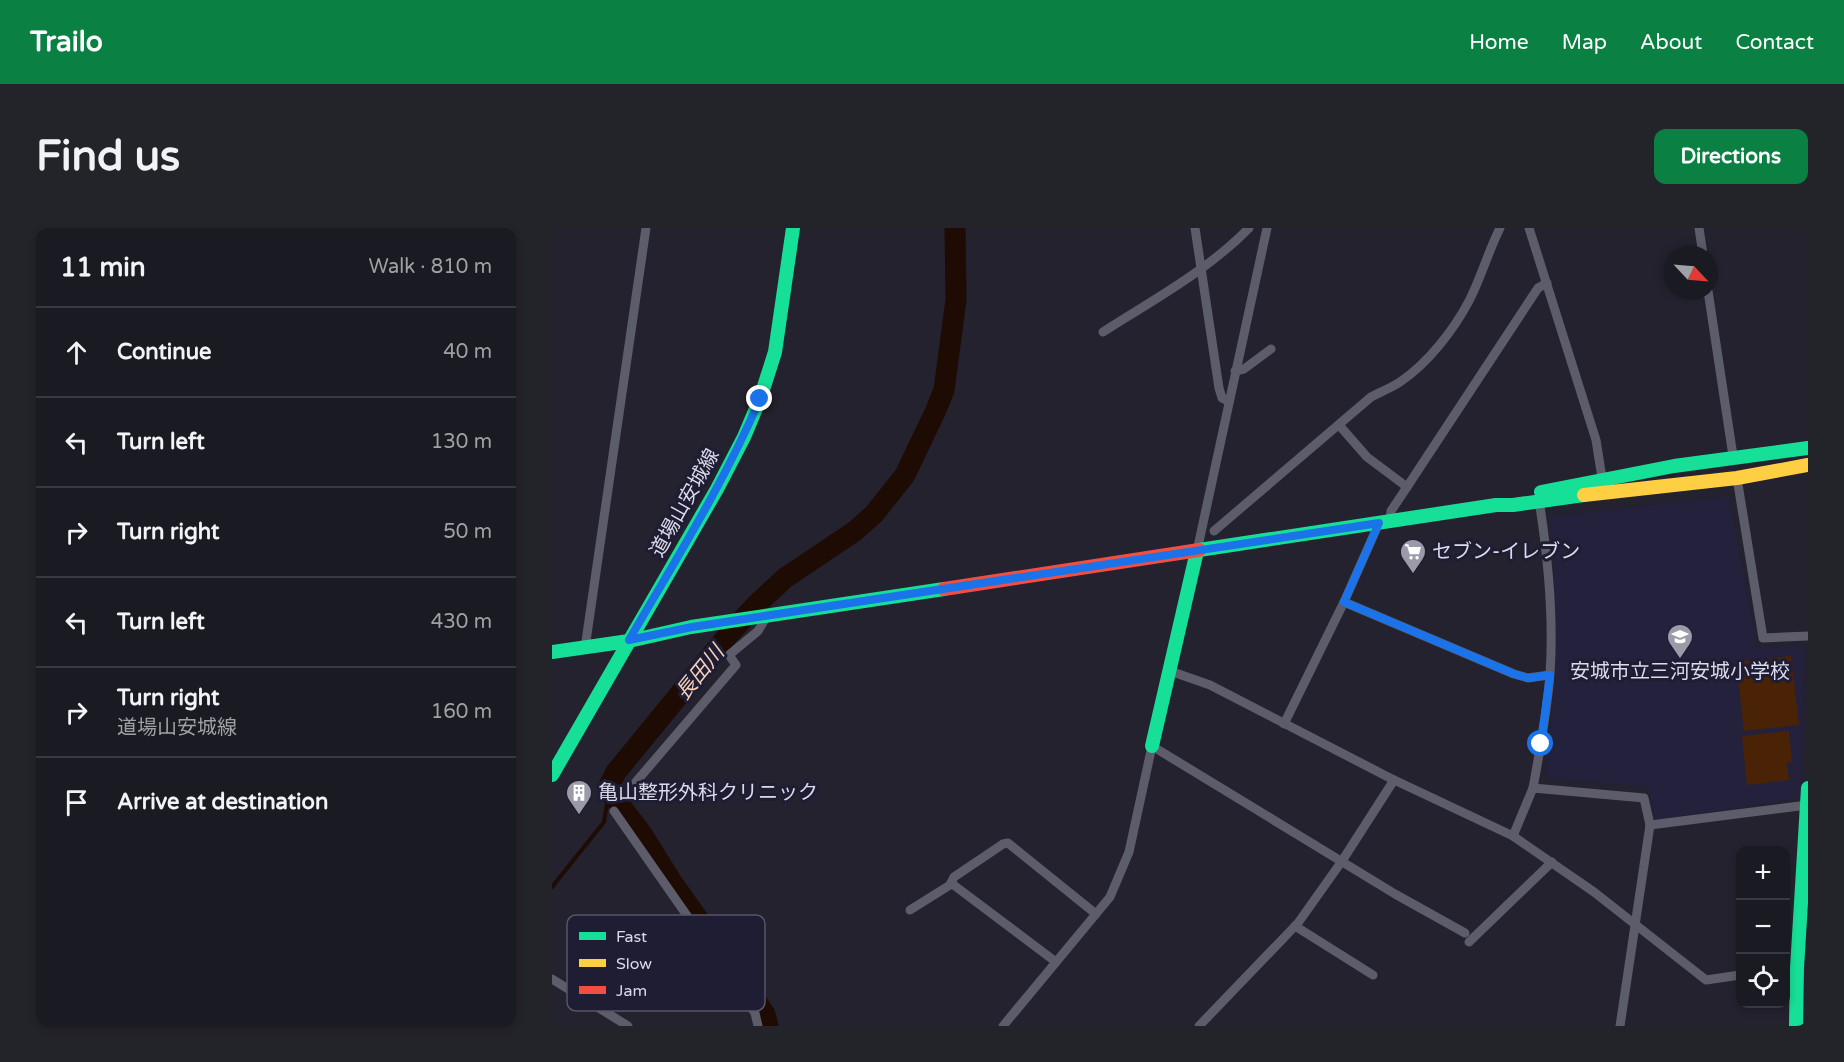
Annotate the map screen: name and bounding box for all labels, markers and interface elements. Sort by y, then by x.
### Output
text: Trailo [30,25,103,59]
text: Home [1469,30,1529,55]
text: Map [1562,30,1607,55]
text: About [1640,30,1702,55]
text: Contact [1735,30,1814,55]
button: Directions [1654,129,1808,184]
text: Find us [36,131,180,182]
north arrow [1664,246,1718,300]
text: 11 min [60,252,146,283]
text: Walk · 810 m [369,255,492,279]
icon: ahead [60,336,93,369]
text: Continue [117,339,212,365]
text: 40 m [443,340,492,364]
route end [746,385,772,411]
icon: left [60,426,93,459]
text: Turn left [117,429,205,455]
text: 130 m [431,430,492,454]
street label: 道場山安城線 [645,445,725,561]
icon: right [60,516,93,549]
text: Turn right [117,519,219,545]
text: 50 m [443,520,492,544]
supermarket icon: セブン-イレブン [1398,537,1428,575]
place label: セブン-イレブン [1432,540,1580,564]
icon: left [60,606,93,639]
text: Turn left [117,609,205,635]
text: 430 m [431,610,492,634]
school or university icon: 安城市立三河安城小学校 [1665,622,1695,660]
water label: 長田川 [670,639,731,705]
place label: 安城市立三河安城小学校 [1570,660,1790,684]
text: Turn right [117,685,219,711]
icon: right [60,696,93,729]
text: 160 m [431,700,492,724]
text: 道場山安城線 [117,716,237,740]
route start [1527,730,1553,756]
building icon: 亀山整形外科クリニック [564,778,594,816]
place label: 亀山整形外科クリニック [598,781,818,805]
icon: arrive [60,786,93,819]
text: Arrive at destination [117,789,328,815]
map controls [1736,846,1790,1008]
button: + [1736,846,1790,900]
button: − [1736,900,1790,954]
legend [567,915,765,1011]
text: Fast [616,927,647,947]
text: Slow [616,954,652,974]
button: locate [1736,954,1790,1008]
text: Jam [616,981,647,1001]

